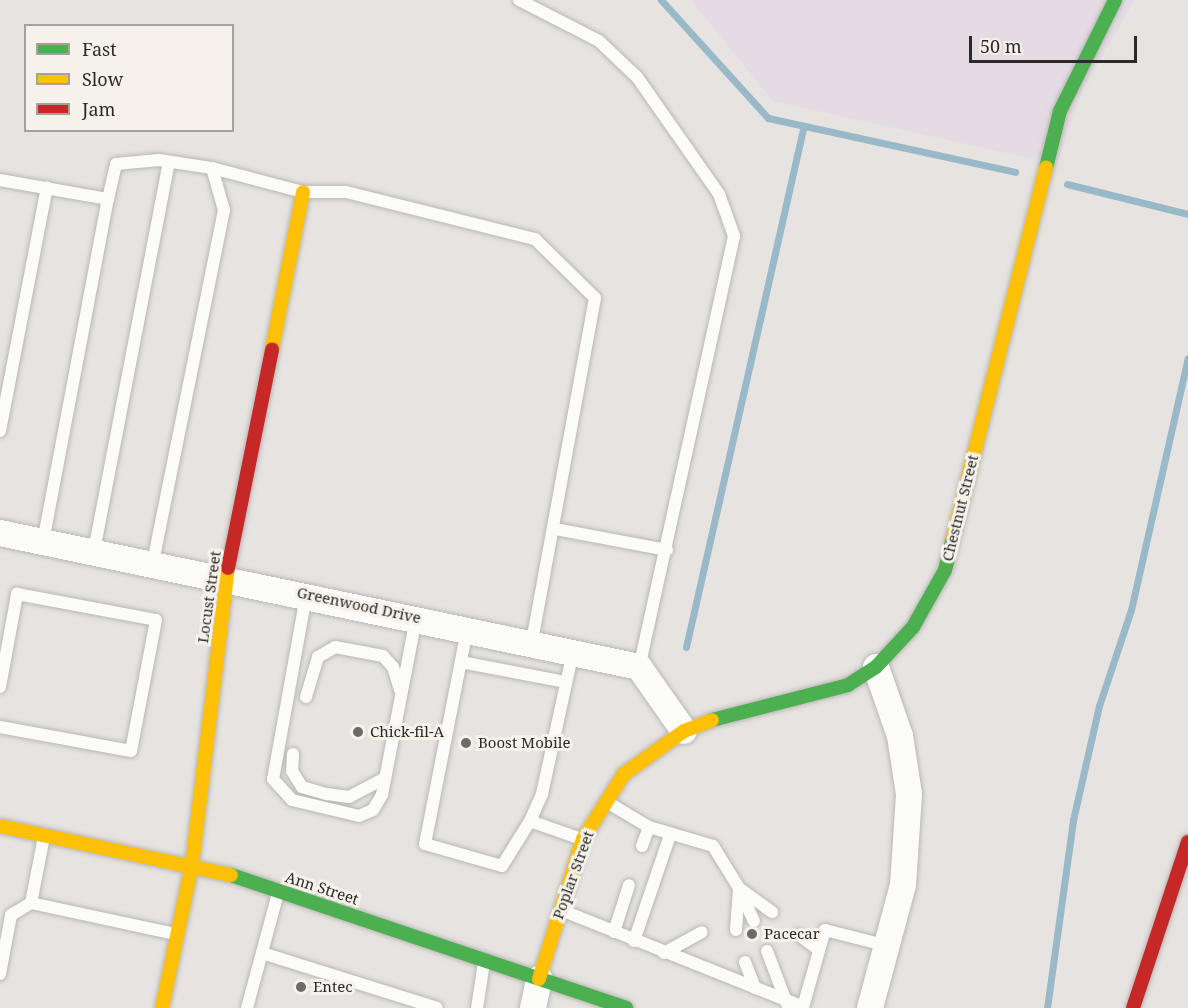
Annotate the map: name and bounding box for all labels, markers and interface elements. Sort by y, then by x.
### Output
legend [24,24,234,132]
scale bar [972,24,1140,62]
text: 50 m [980,34,1022,58]
text: Fast [82,37,117,61]
text: Slow [82,67,123,91]
text: Jam [82,97,116,121]
street label: Chestnut Street [938,453,982,563]
street label: Locust Street [194,550,224,644]
street label: Greenwood Drive [295,583,423,627]
place label: Chick-fil-A [370,723,444,741]
marker: Chick-fil-A [351,725,365,739]
place label: Boost Mobile [478,734,570,752]
marker: Boost Mobile [459,736,473,750]
street label: Poplar Street [549,828,597,922]
street label: Ann Street [283,868,361,908]
place label: Pacecar [764,925,820,943]
marker: Pacecar [745,927,759,941]
place label: Entec [313,978,353,996]
marker: Entec [294,980,308,994]

